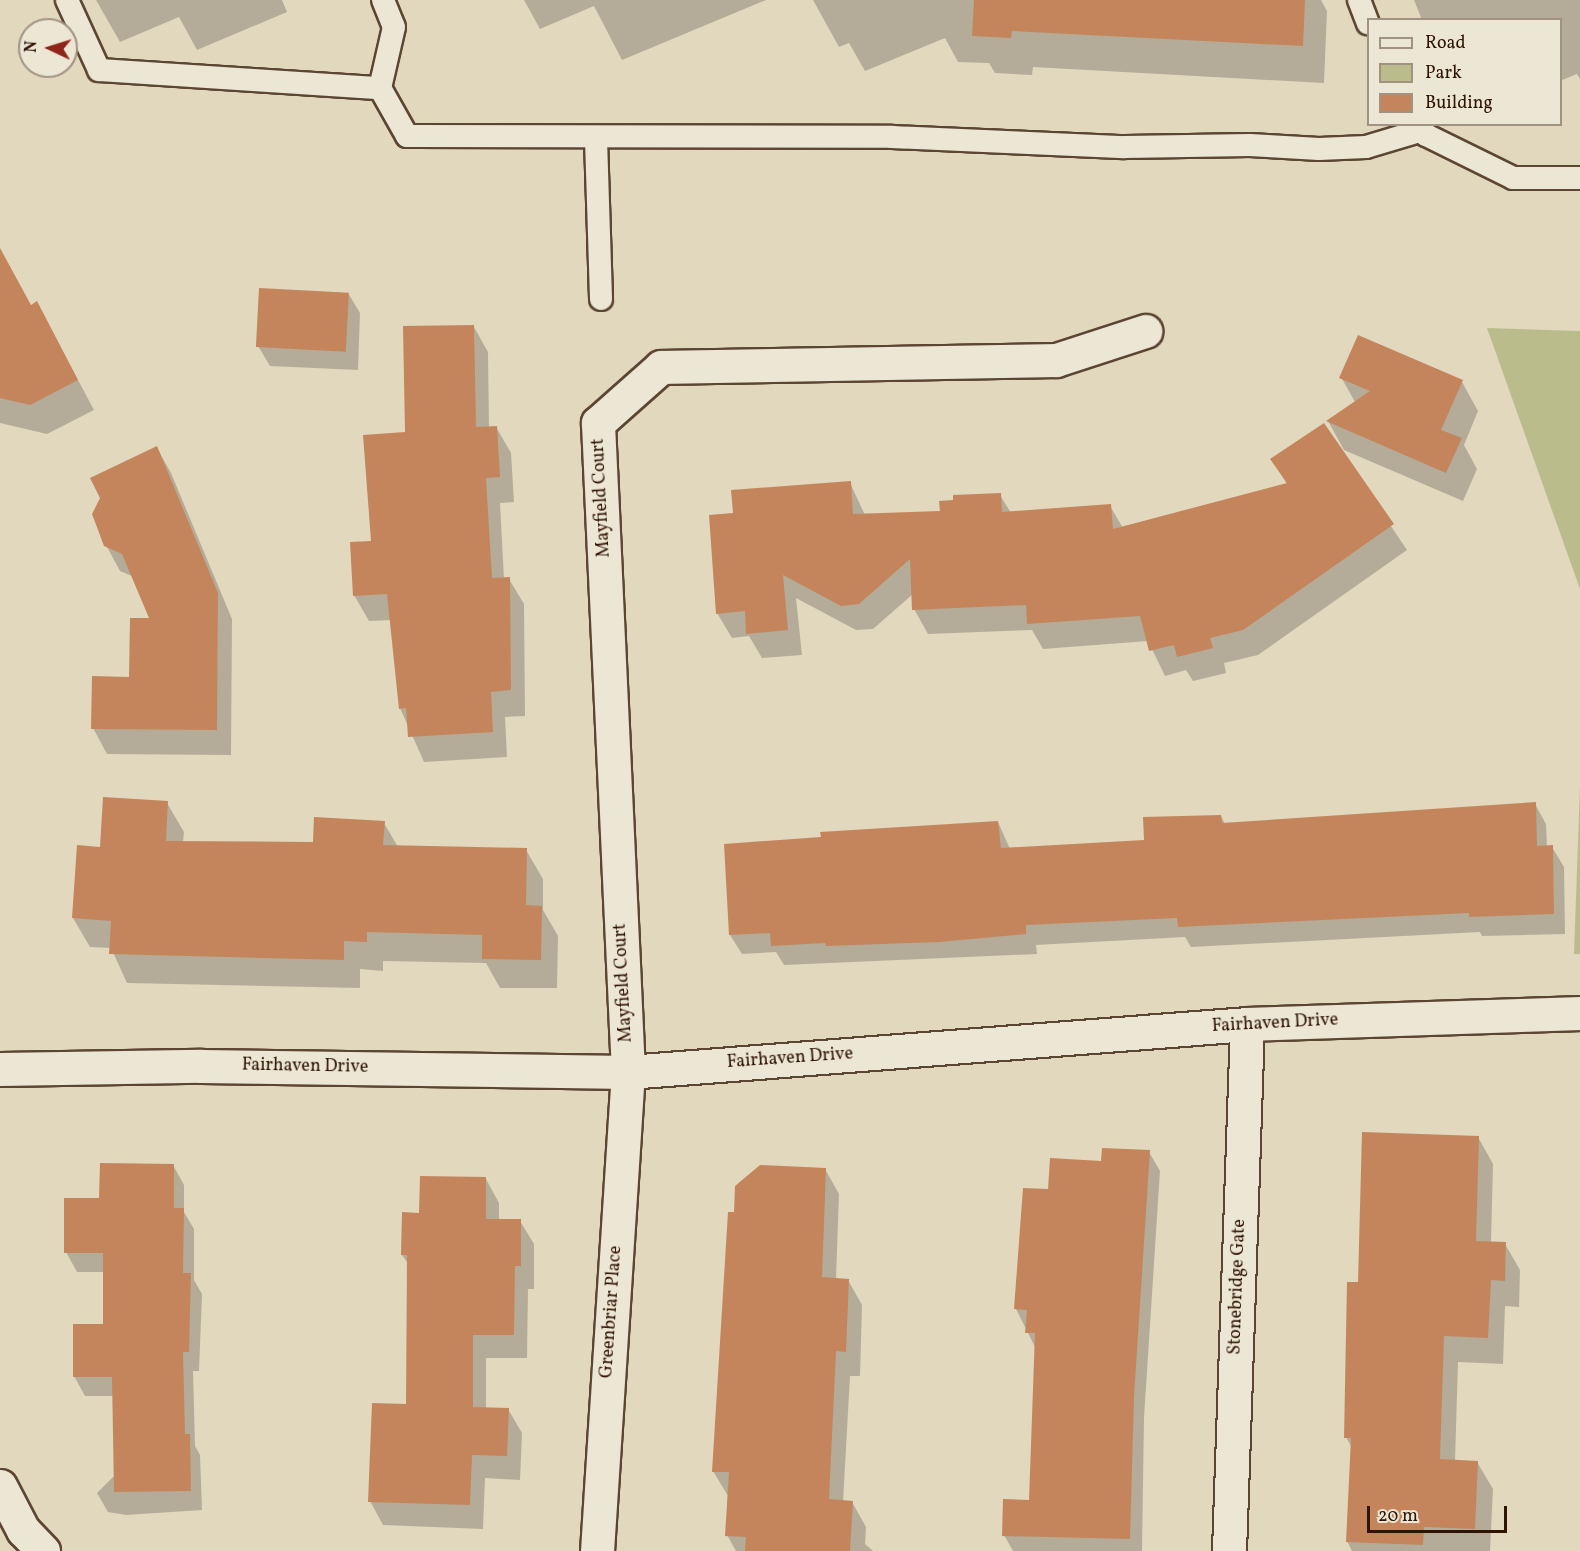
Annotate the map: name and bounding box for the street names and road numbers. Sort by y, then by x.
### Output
street label: Mayfield Court [588,438,616,558]
street label: Mayfield Court [610,923,638,1043]
street label: Fairhaven Drive [1211,1010,1339,1038]
street label: Fairhaven Drive [726,1044,854,1074]
street label: Fairhaven Drive [242,1055,368,1079]
street label: Stonebridge Gate [1225,1219,1251,1355]
street label: Greenbriar Place [597,1245,627,1379]

